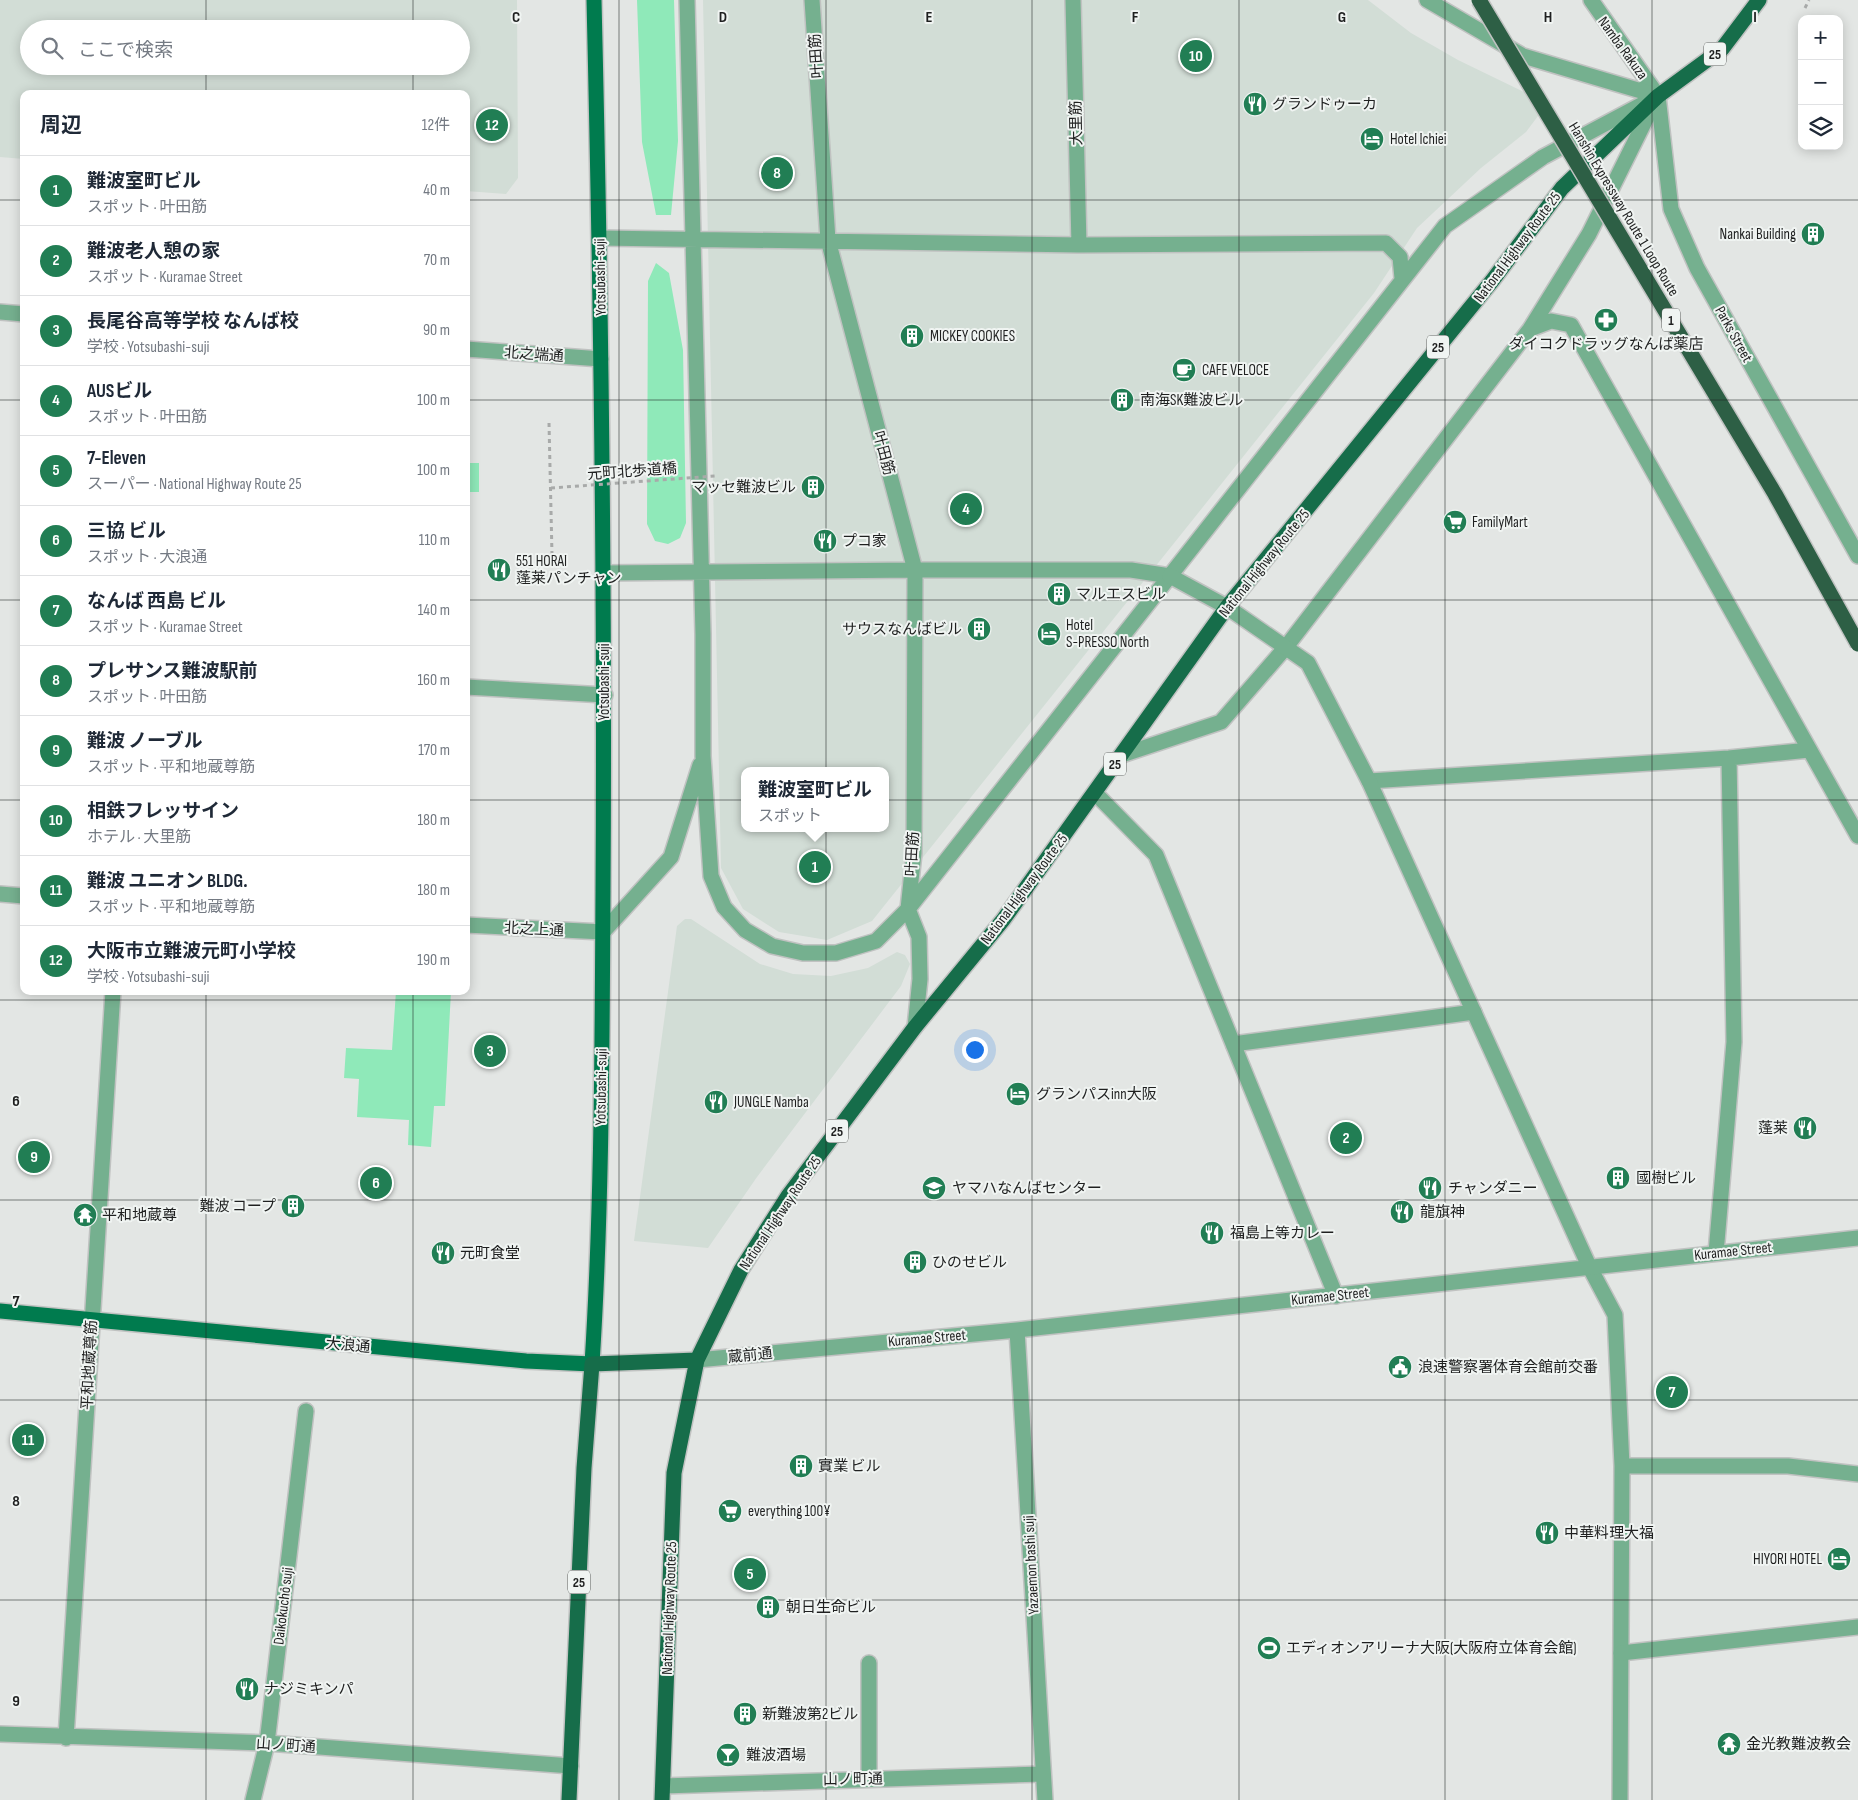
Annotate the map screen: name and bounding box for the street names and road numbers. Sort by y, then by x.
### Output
street label: Namba Rakuza [1593,13,1652,84]
street label: 叶田筋 [805,33,828,79]
road number: 25 [1704,42,1726,66]
street label: 大里筋 [1067,100,1086,146]
street label: Hanshin Expressway Route 1 Loop Route [1564,119,1683,300]
street label: National Highway Route 25 [1470,188,1565,306]
street label: Yotsubashi-suji [590,238,611,316]
street label: Parks Street [1710,303,1757,366]
road number: 1 [1662,308,1680,332]
road number: 25 [1427,336,1449,358]
street label: 北之端通 [503,343,565,366]
street label: 叶田筋 [869,429,899,477]
street label: 元町北歩道橋 [586,459,678,484]
street label: National Highway Route 25 [1215,505,1314,621]
street label: Yotsubashi-suji [595,643,614,721]
road number: 25 [1104,752,1126,776]
street label: National Highway Route 25 [977,830,1072,948]
street label: 叶田筋 [902,831,923,877]
street label: 北之上通 [504,918,564,941]
street label: Yotsubashi-suji [591,1048,612,1126]
road number: 25 [826,1120,848,1142]
street label: National Highway Route 25 [735,1153,826,1274]
street label: Kuramae Street [1693,1238,1773,1265]
street label: Kuramae Street [1290,1283,1370,1310]
street label: 平和地蔵尊筋 [78,1320,101,1410]
street label: Kuramae Street [887,1326,967,1351]
street label: 大浪通 [325,1334,371,1357]
street label: 蔵前通 [727,1344,773,1367]
street label: Yazaemon bashi suji [1019,1515,1044,1615]
street label: National Highway Route 25 [658,1541,681,1675]
street label: Daikokuchō suji [269,1566,298,1646]
road number: 25 [568,1570,590,1594]
street label: 山ノ町通 [255,1734,317,1757]
street label: 山ノ町通 [823,1769,883,1790]

